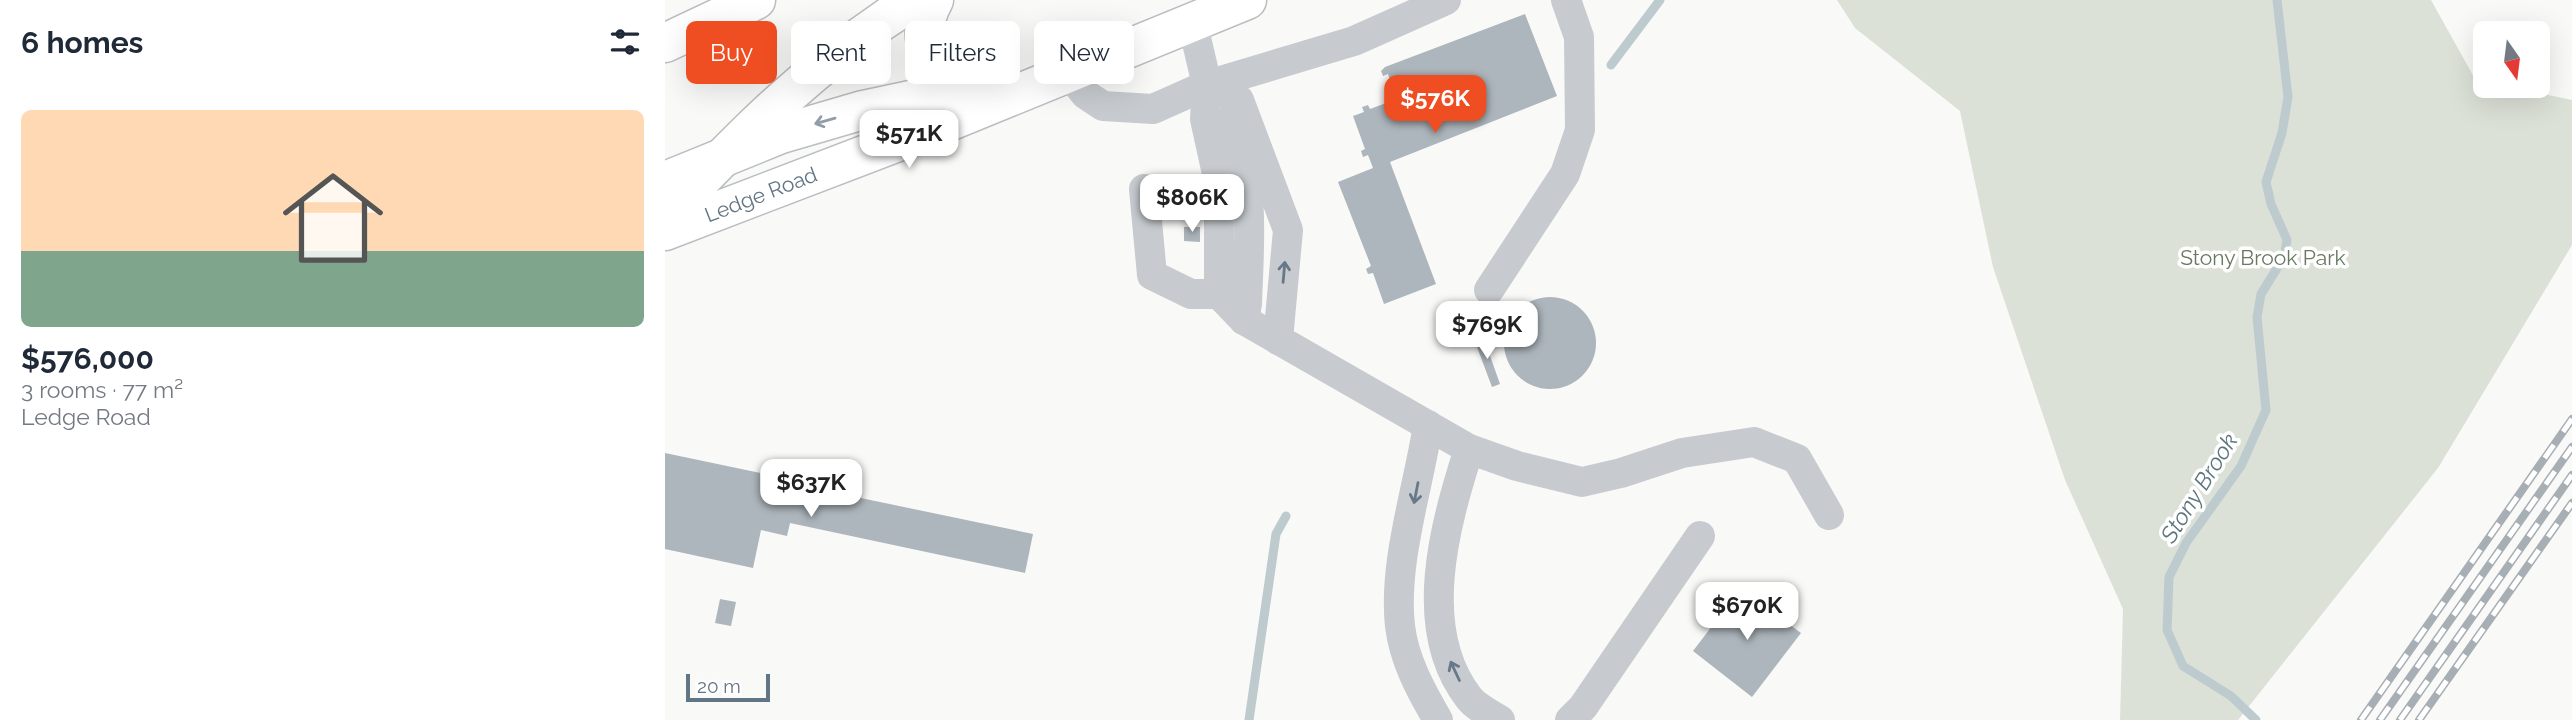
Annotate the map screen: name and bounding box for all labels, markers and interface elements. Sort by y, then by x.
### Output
chip: Buy [686,21,777,84]
chip: Rent [791,21,891,84]
chip: Filters [905,21,1020,84]
chip: New [1034,21,1134,84]
north arrow [2473,21,2550,98]
map controls [2473,21,2550,98]
icon: filters [606,23,644,61]
text: 6 homes [21,25,143,60]
pin: $576K [1386,76,1484,135]
text: $576K [1400,84,1470,111]
pin: $571K [860,110,958,170]
one-way arrow [814,115,837,128]
text: $571K [876,119,942,146]
icon: home [270,155,396,281]
street label: Ledge Road [701,162,821,227]
pin: $806K [1143,174,1241,234]
text: $806K [1156,183,1228,210]
park label: Stony Brook Park [2180,245,2346,270]
one-way arrow [1278,262,1291,284]
pin: $769K [1438,302,1536,361]
text: $769K [1452,310,1522,337]
text: $576,000 [21,341,154,376]
text: 3 rooms · 77 m² [21,376,183,403]
text: Ledge Road [21,403,151,430]
water label: Stony Brook [2154,428,2243,548]
pin: $637K [762,460,860,519]
text: $637K [776,468,846,495]
one-way arrow [1409,481,1423,504]
pin: $670K [1698,582,1796,642]
text: $670K [1712,591,1782,618]
one-way arrow [1448,661,1461,682]
scale bar [686,671,770,703]
text: 20 m [697,675,741,697]

